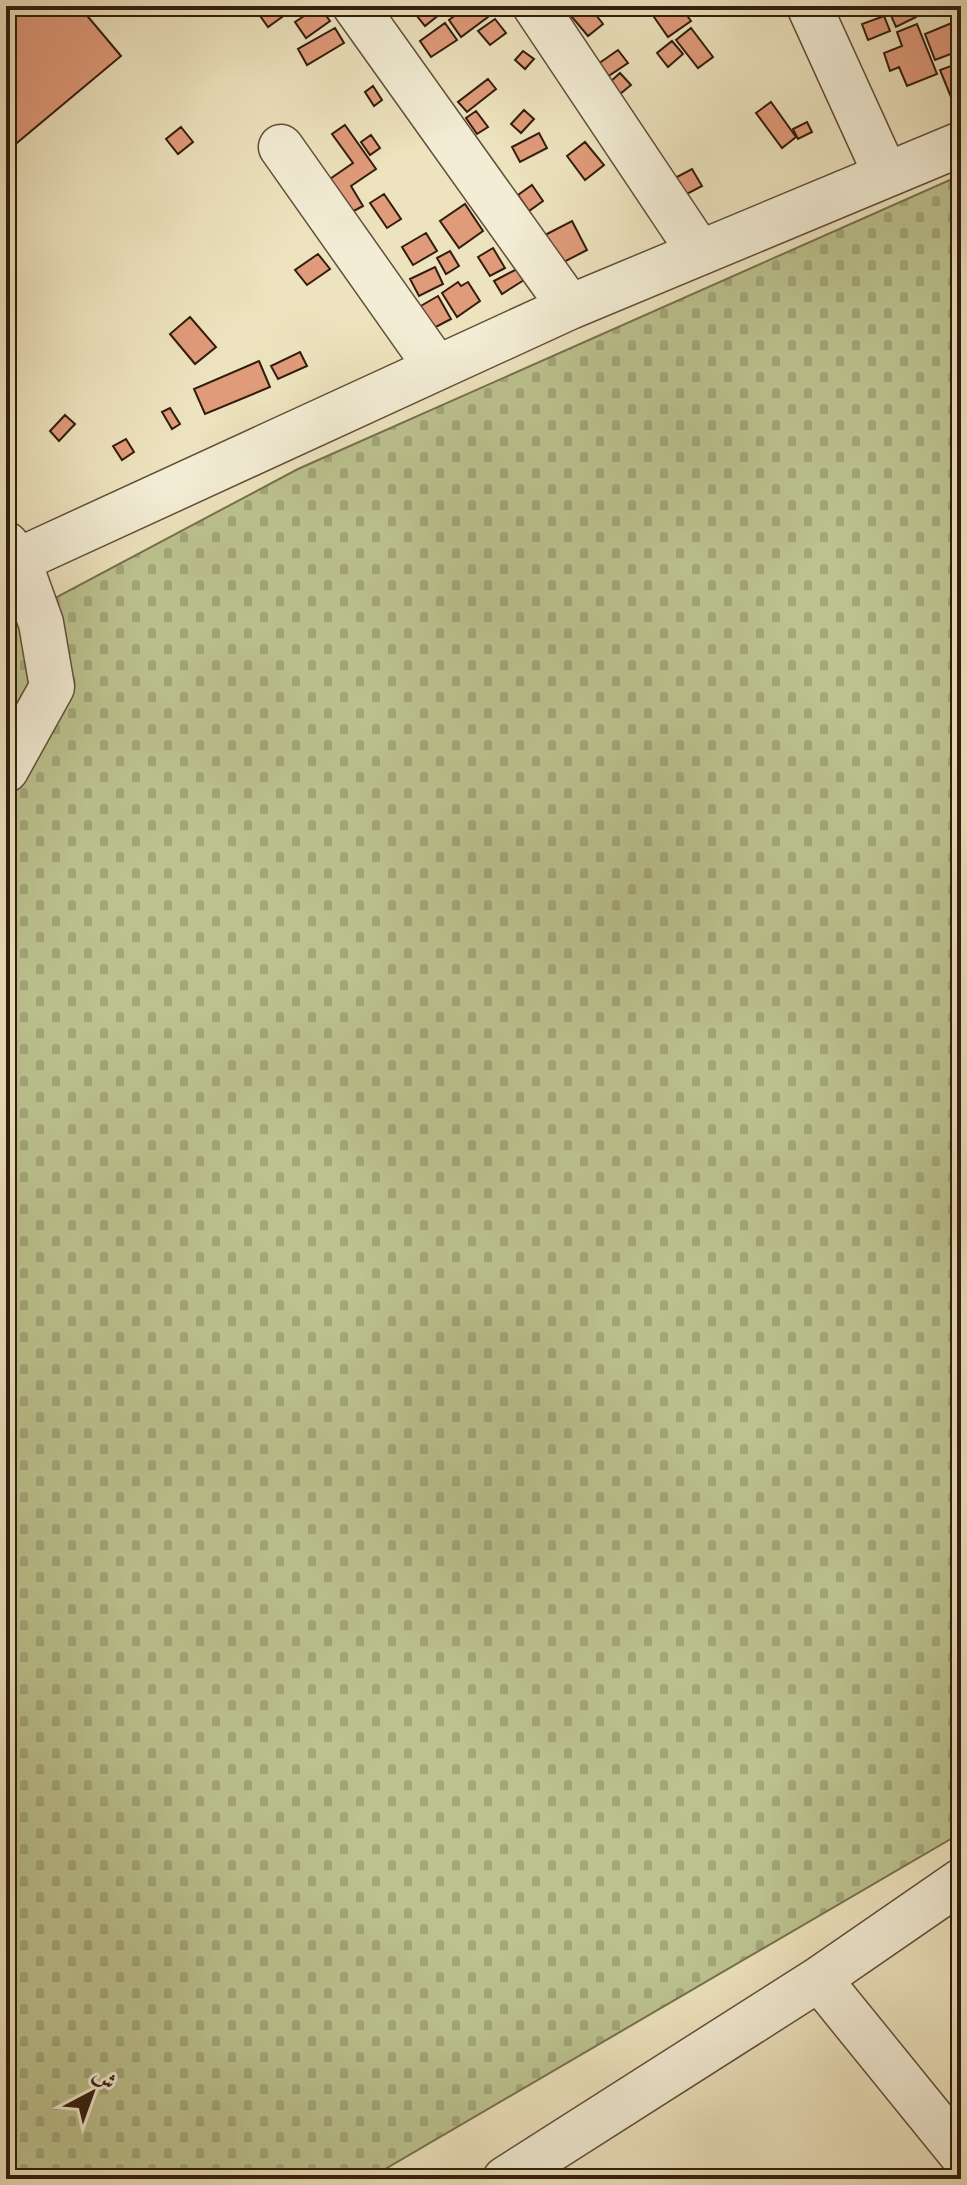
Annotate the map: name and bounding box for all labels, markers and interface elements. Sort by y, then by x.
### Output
north arrow [52,2053,132,2133]
text: ش [86,2062,121,2097]

